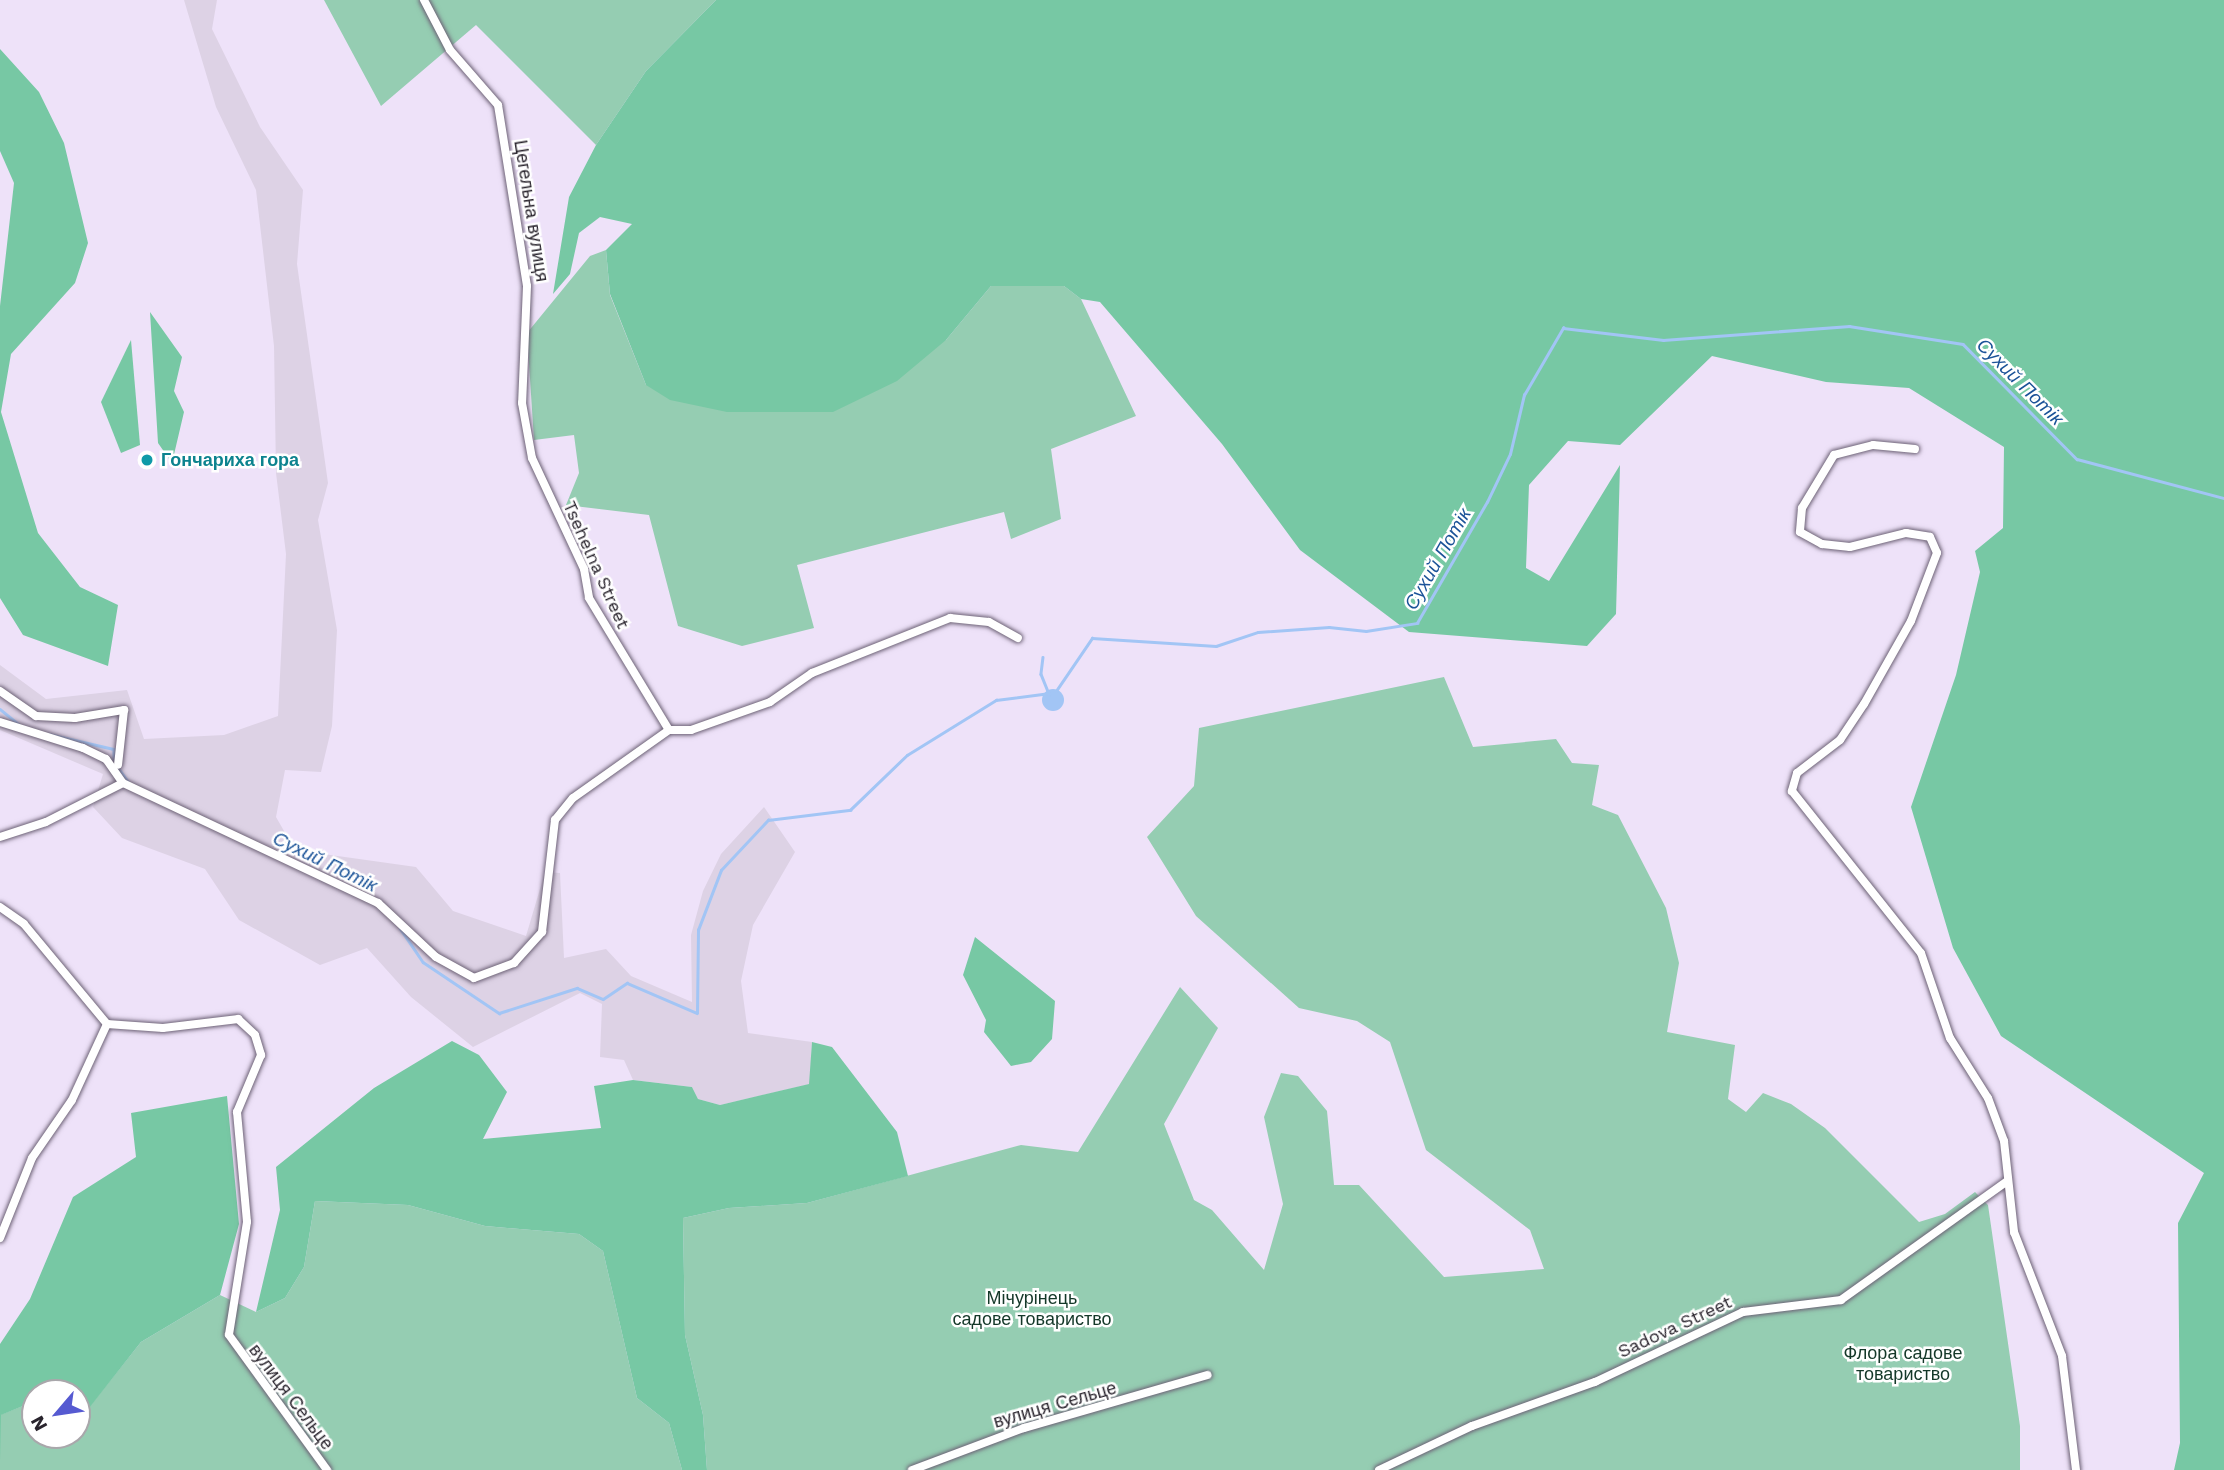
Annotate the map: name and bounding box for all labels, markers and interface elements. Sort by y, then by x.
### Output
street label: Цегельна вулиця [509,139,553,283]
water label: Сухий Потік [1972,334,2068,430]
place label: Гончариха гора [161,449,299,471]
marker: Гончариха гора [139,452,155,468]
street label: Tsehelna Street [558,498,634,632]
water label: Сухий Потік [1400,504,1476,614]
water label: Сухий Потік [269,827,381,897]
park label: Мічурінець садове товариство [952,1288,1112,1330]
street label: Sadova Street [1615,1291,1735,1363]
street label: вулиця Сельце [244,1340,338,1454]
park label: Флора садове товариство [1844,1343,1962,1386]
street label: вулиця Сельце [991,1377,1119,1433]
north arrow [21,1379,91,1449]
text: N [25,1412,52,1435]

